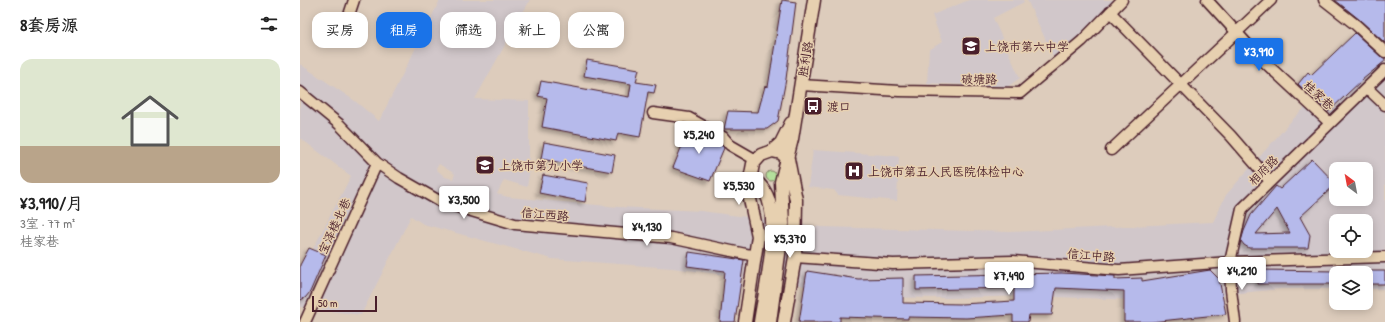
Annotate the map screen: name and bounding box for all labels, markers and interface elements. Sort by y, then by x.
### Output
chip: 买房 [312,12,368,48]
chip: 租房 [376,12,432,48]
chip: 筛选 [440,12,496,48]
chip: 新上 [504,12,560,48]
chip: 公寓 [568,12,624,48]
text: 8套房源 [20,13,78,36]
icon: filters [258,13,280,35]
school or university icon: 上饶市第六中学 [960,35,982,57]
place label: 上饶市第六中学 [985,38,1069,55]
pin: ¥3,910 [1226,38,1292,72]
street label: 胜利路 [794,40,816,79]
text: ¥3,910 [1244,42,1274,60]
street label: 破塘路 [961,70,997,88]
street label: 桂家巷 [1300,77,1338,113]
icon: home [114,85,186,157]
bus stop icon: 渡口 [802,95,824,117]
place label: 渡口 [827,98,851,115]
pin: ¥5,240 [666,121,732,155]
text: ¥5,240 [684,125,714,143]
street label: 相府路 [1244,151,1282,189]
school or university icon: 上饶市第九小学 [474,154,496,176]
place label: 上饶市第九小学 [499,157,583,174]
hospital icon: 上饶市第五人民医院体检中心 [843,160,865,182]
north arrow [1329,162,1373,206]
map controls [1329,162,1373,310]
place label: 上饶市第五人民医院体检中心 [868,163,1024,180]
pin: ¥5,530 [706,172,772,206]
text: ¥5,530 [723,176,755,194]
pin: ¥3,500 [431,186,497,220]
text: ¥3,500 [448,190,480,208]
text: ¥3,910/月 [20,191,83,214]
street label: 宝泽楼北巷 [314,195,354,257]
street label: 信江西路 [520,203,570,225]
pin: ¥4,130 [614,213,680,247]
text: 3室 · 77 m² [20,214,75,232]
button: locate [1329,214,1373,258]
text: ¥4,130 [632,217,662,235]
pin: ¥5,370 [757,225,823,259]
text: ¥5,370 [774,229,806,247]
text: 桂家巷 [20,232,59,250]
street label: 信江中路 [1066,244,1116,266]
pin: ¥4,210 [1209,257,1275,291]
text: ¥4,210 [1227,261,1257,279]
pin: ¥7,490 [976,262,1042,296]
text: ¥7,490 [994,266,1024,284]
button: layers [1329,266,1373,310]
scale bar [312,294,377,313]
text: 50 m [318,296,338,310]

